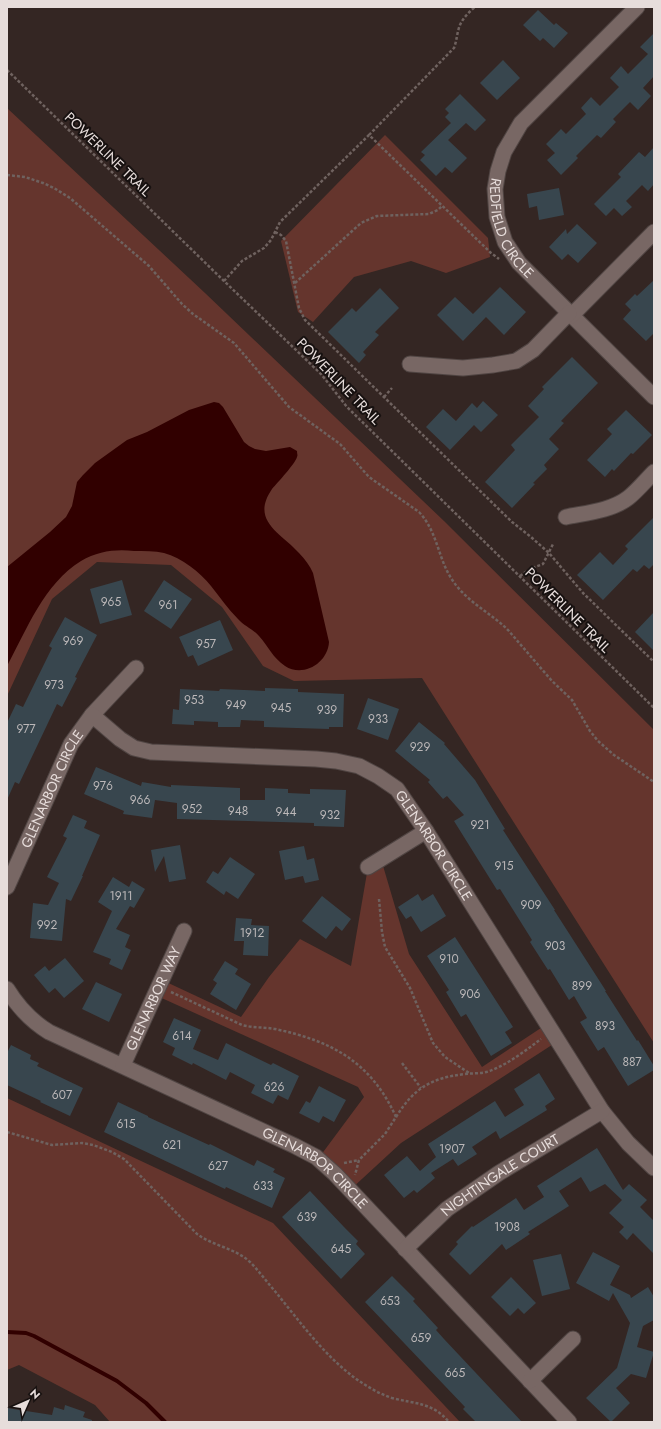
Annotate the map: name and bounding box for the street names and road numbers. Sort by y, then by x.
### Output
street label: POWERLINE TRAIL [60,107,156,201]
street label: REDFIELD CIRCLE [485,177,538,282]
street label: POWERLINE TRAIL [292,333,386,429]
street label: POWERLINE TRAIL [521,563,616,658]
street label: GLENARBOR CIRCLE [16,726,88,851]
street label: GLENARBOR CIRCLE [391,786,477,904]
street label: GLENARBOR WAY [121,943,186,1054]
street label: GLENARBOR CIRCLE [259,1122,373,1213]
street label: NIGHTINGALE COURT [436,1129,563,1220]

